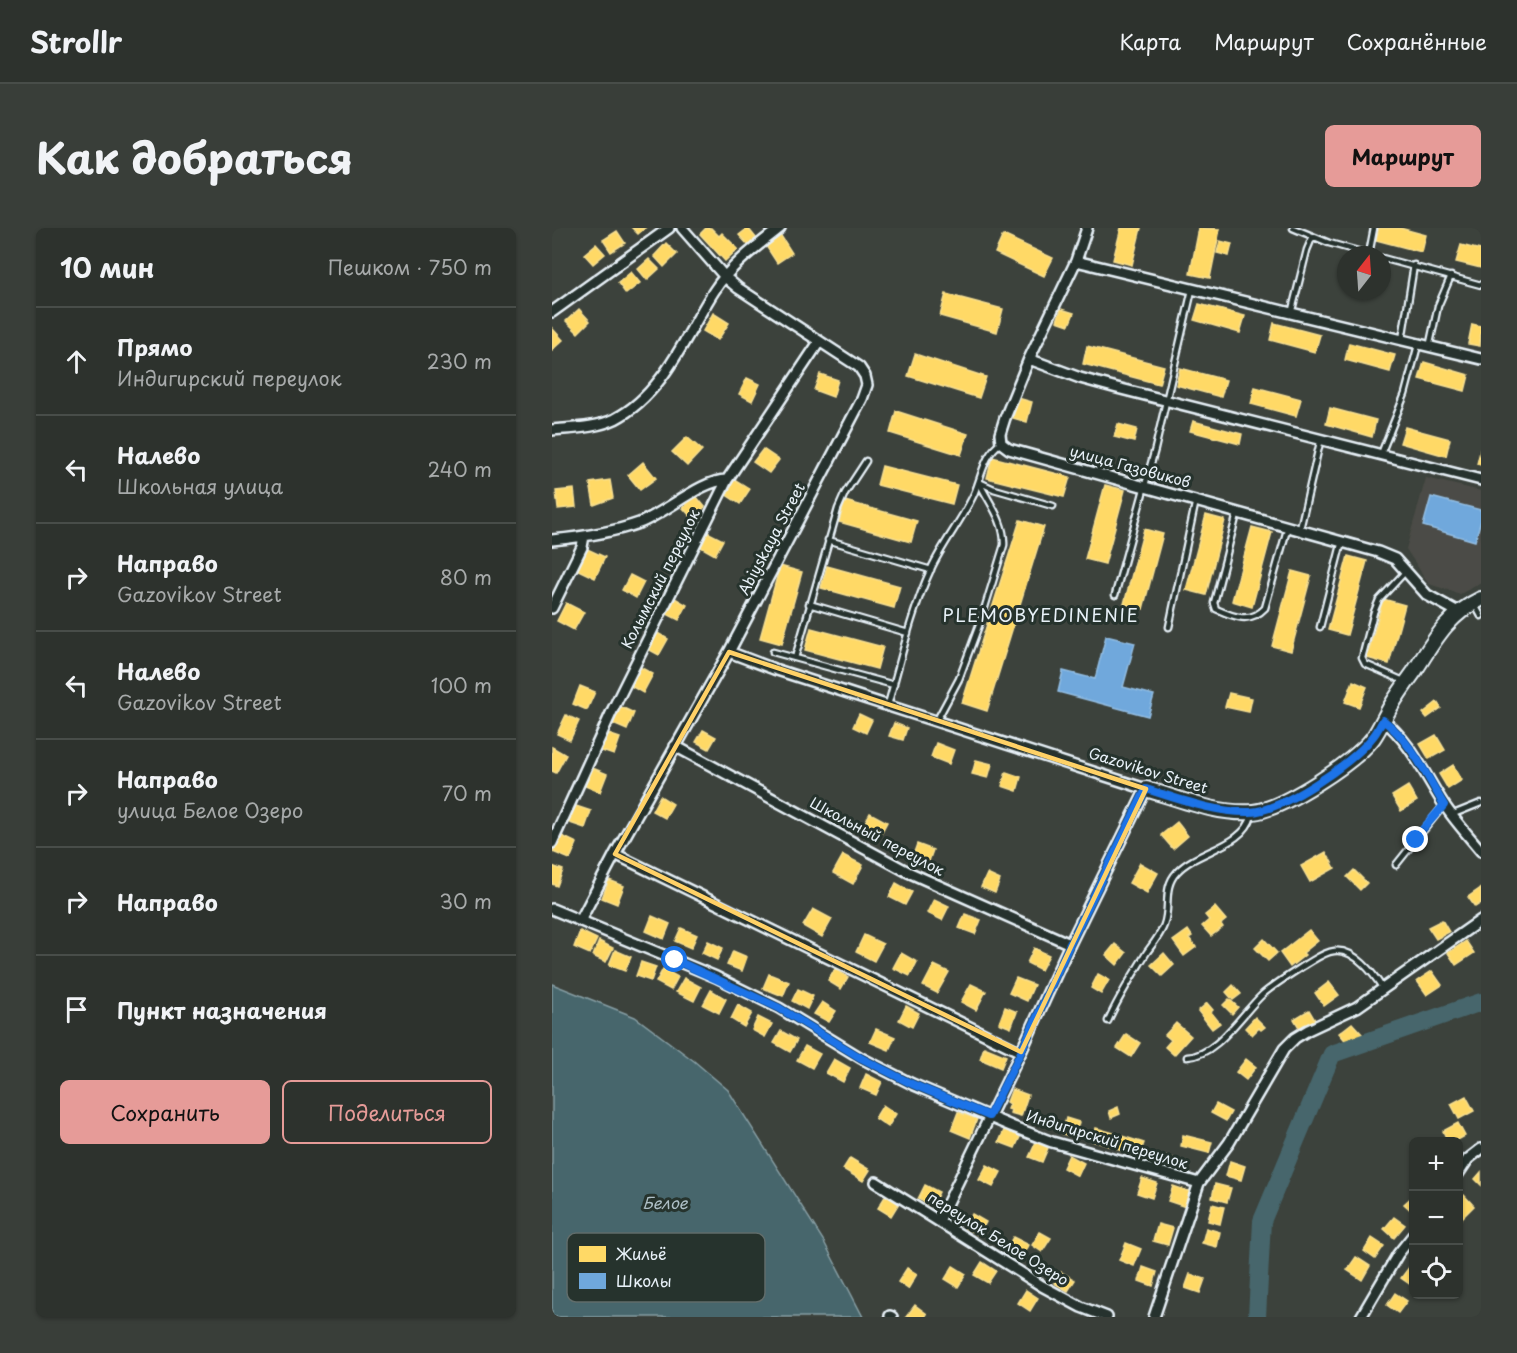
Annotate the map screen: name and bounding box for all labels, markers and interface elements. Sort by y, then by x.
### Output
text: Strollr [30,20,122,63]
text: Карта [1120,25,1181,57]
text: Маршрут [1214,25,1314,57]
text: Сохранённые [1347,25,1487,57]
text: Как добраться [36,125,353,188]
button: Маршрут [1325,125,1481,187]
north arrow [1337,246,1391,300]
text: 10 мин [60,248,155,287]
text: Пешком · 750 m [328,252,492,282]
text: Прямо [117,330,192,363]
icon: ahead [60,345,93,378]
text: 230 m [427,346,492,376]
text: Индигирский переулок [117,363,342,393]
text: Налево [117,438,200,471]
street label: улица Газовиков [1067,438,1194,493]
icon: left [60,453,93,486]
text: 240 m [427,454,492,484]
text: Школьная улица [117,471,283,501]
street label: Abiyskaya Street [731,478,810,599]
street label: Колымский переулок [614,504,705,652]
text: Направо [117,546,218,579]
icon: right [60,561,93,594]
text: 80 m [440,562,492,592]
text: Gazovikov Street [117,579,282,609]
district label: PLEMOBYEDINENIE [943,601,1139,628]
text: Налево [117,654,200,687]
icon: left [60,669,93,702]
text: 100 m [431,670,492,700]
text: Gazovikov Street [117,687,282,717]
street label: Gazovikov Street [1086,741,1211,799]
text: Направо [117,762,218,795]
icon: right [60,777,93,810]
text: 70 m [442,778,492,808]
street label: Школьный переулок [806,790,949,881]
text: улица Белое Озеро [117,795,303,825]
route end [1402,826,1428,852]
icon: right [60,885,93,918]
text: Направо [117,885,218,918]
text: 30 m [439,886,492,916]
route start [661,946,687,972]
icon: arrive [60,993,93,1026]
text: Пункт назначения [117,993,327,1026]
button: Сохранить [60,1080,270,1144]
button: Поделиться [282,1080,492,1144]
street label: Индигирский переулок [1024,1103,1191,1174]
map controls [1409,1137,1463,1299]
button: + [1409,1137,1463,1191]
street label: переулок Белое Озеро [924,1185,1074,1290]
water label: Белое [642,1190,689,1214]
button: − [1409,1191,1463,1245]
legend [567,1233,765,1302]
text: Жильё [615,1241,666,1265]
button: locate [1409,1245,1463,1299]
text: Школы [616,1268,672,1292]

